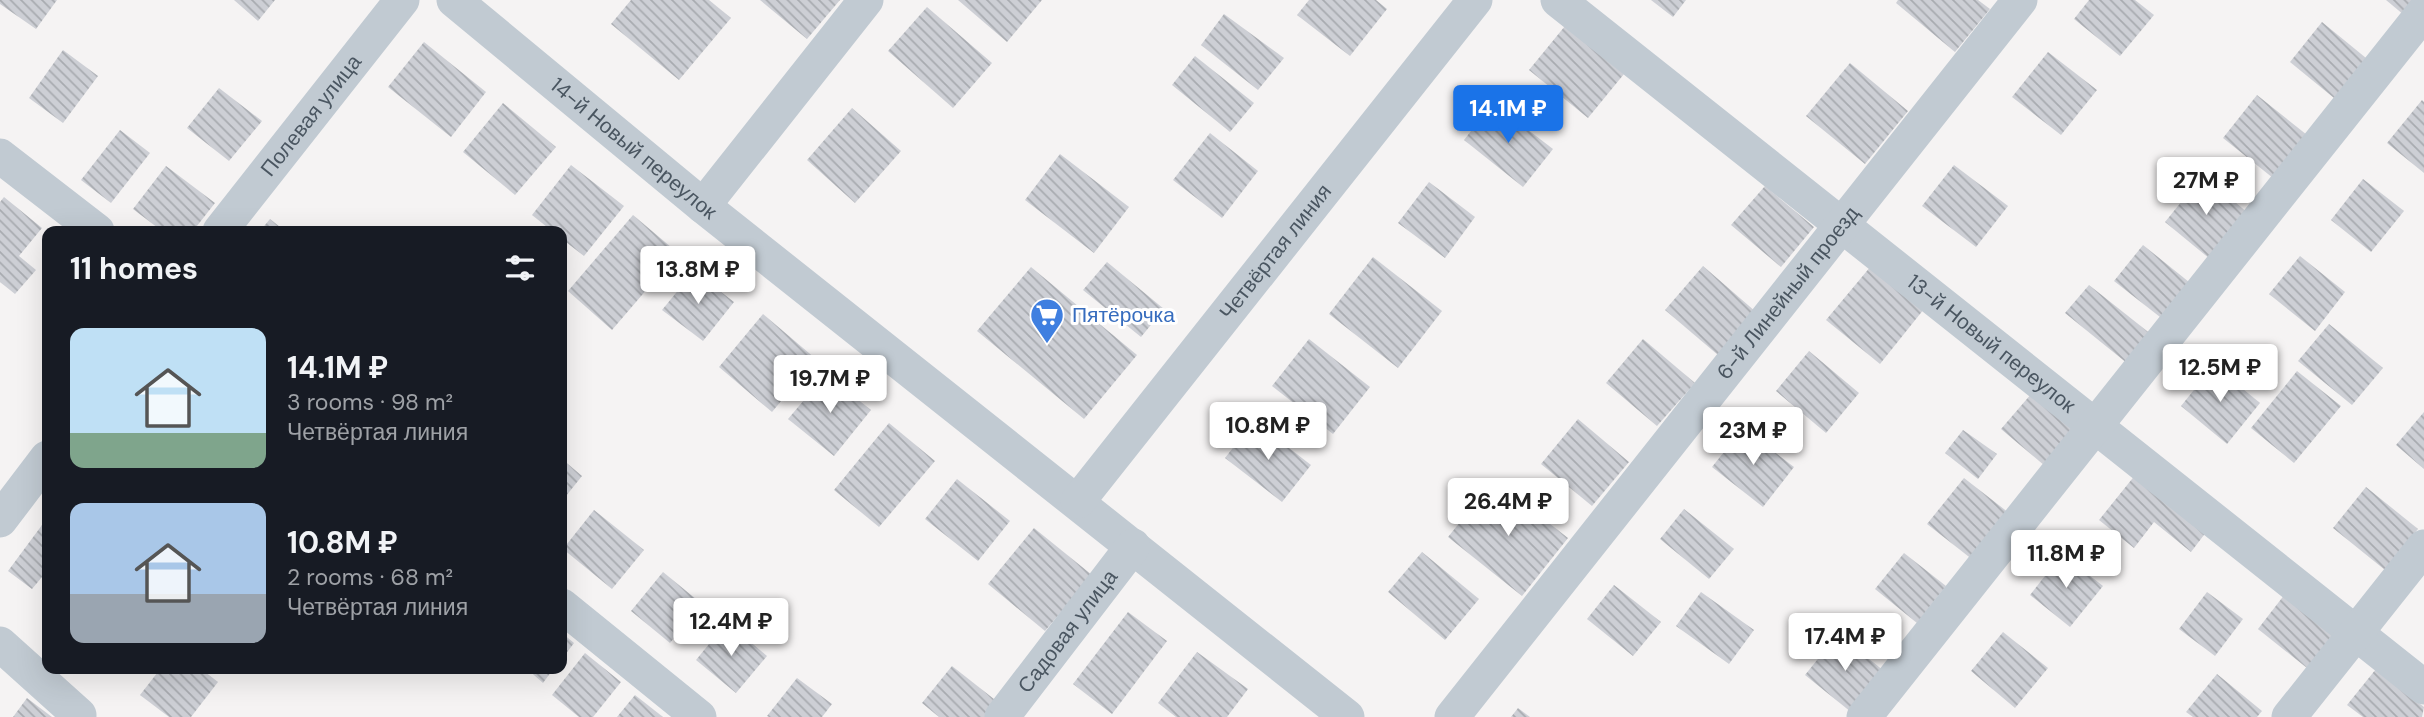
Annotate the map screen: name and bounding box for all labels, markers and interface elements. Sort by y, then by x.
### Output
street label: Полевая улица [254,49,368,182]
street label: 14-й Новый переулок [544,71,723,226]
pin: 14.1M ₽ [1443,86,1573,145]
text: 14.1M ₽ [1469,93,1547,123]
pin: 27M ₽ [2157,158,2255,217]
text: 27M ₽ [2173,165,2239,195]
street label: Четвёртая линия [1213,178,1338,325]
street label: 6-й Линейный проезд [1711,200,1865,385]
pin: 13.8M ₽ [633,246,763,306]
text: 11 homes [70,249,198,288]
icon: filters [501,249,539,287]
text: 13.8M ₽ [656,254,740,284]
street label: 13-й Новый переулок [1901,268,2082,420]
supermarket icon: Пятёрочка [1028,296,1066,345]
place label: Пятёрочка [1072,301,1175,329]
pin: 12.5M ₽ [2155,344,2285,404]
text: 14.1M ₽ [287,348,388,387]
text: 12.5M ₽ [2179,352,2261,382]
icon: home [126,356,210,440]
pin: 19.7M ₽ [765,356,895,415]
text: 19.7M ₽ [790,363,870,393]
text: 3 rooms · 98 m² [287,387,453,417]
pin: 10.8M ₽ [1203,402,1333,462]
pin: 23M ₽ [1704,407,1802,467]
text: 10.8M ₽ [1226,410,1310,440]
text: 23M ₽ [1719,415,1787,445]
text: Четвёртая линия [287,417,468,447]
pin: 26.4M ₽ [1443,478,1573,538]
text: 26.4M ₽ [1464,486,1552,516]
text: 10.8M ₽ [287,523,398,562]
pin: 11.8M ₽ [2001,530,2131,590]
icon: home [126,531,210,615]
text: 11.8M ₽ [2027,538,2105,568]
text: 2 rooms · 68 m² [287,562,453,592]
street label: Садовая улица [1011,564,1124,699]
text: Четвёртая линия [287,592,468,622]
pin: 12.4M ₽ [666,598,796,658]
text: 12.4M ₽ [689,606,773,636]
pin: 17.4M ₽ [1780,614,1910,673]
text: 17.4M ₽ [1805,621,1885,651]

